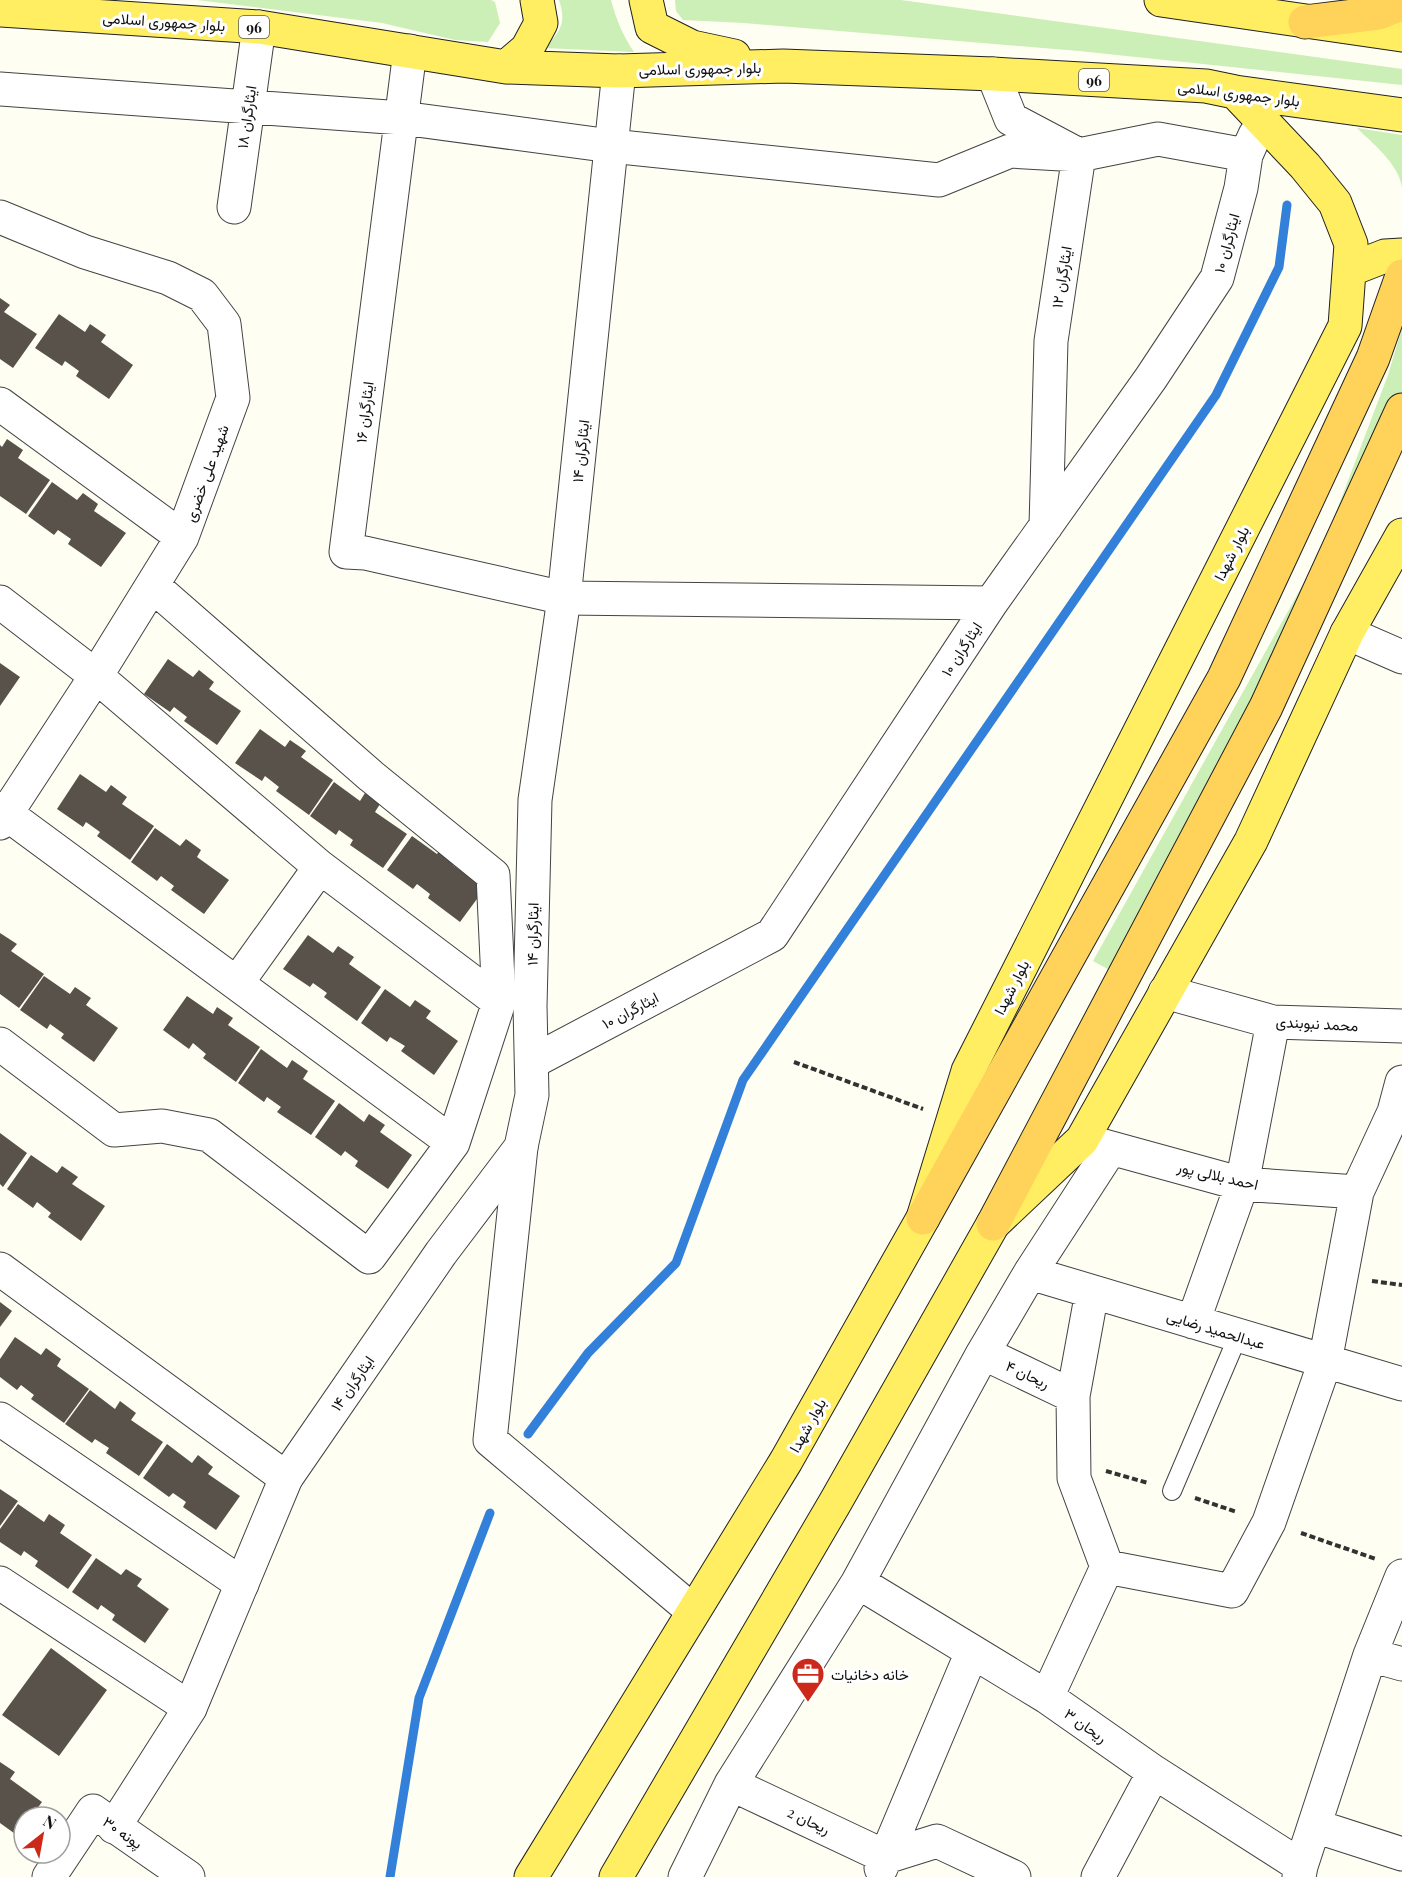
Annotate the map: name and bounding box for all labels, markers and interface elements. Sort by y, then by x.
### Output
street label: بلوار جمهوری اسلامی [102,7,226,36]
road number: 96 [239,16,269,38]
street label: بلوار جمهوری اسلامی [638,57,762,80]
road number: 96 [1079,69,1109,91]
street label: بلوار جمهوری اسلامی [1177,76,1301,111]
street label: ایثارگران ۱۸ [232,84,260,150]
street label: ایثارگران ۱۰ [1208,211,1244,275]
street label: ایثارگران ۱۲ [1046,245,1076,309]
street label: ایثارگران ۱۶ [350,380,378,444]
street label: ایثارگران ۱۴ [567,418,593,484]
street label: شهید علی خضری [179,422,234,525]
street label: بلوار شهدا [1209,522,1253,584]
street label: ایثارگران ۱۰ [936,618,986,680]
street label: ایثارگران ۱۴ [521,902,543,966]
street label: بلوار شهدا [989,956,1033,1018]
street label: ایثارگران ۱۰ [598,987,662,1033]
street label: محمد نبوبندی [1275,1011,1359,1036]
street label: احمد بلالی پور [1174,1156,1260,1195]
street label: عبدالحمید رضایی [1164,1305,1268,1354]
street label: ایثارگران ۱۴ [326,1351,378,1415]
street label: ریحان ۴ [1003,1355,1053,1393]
street label: بلوار شهدا [784,1394,830,1456]
office icon: خانه دخانیات [790,1656,826,1703]
place label: خانه دخانیات [831,1664,909,1684]
street label: ریحان ۳ [1061,1703,1111,1747]
street label: ریحان 2 [784,1801,834,1839]
north arrow [12,1805,72,1865]
text: N [40,1810,61,1834]
street label: پونه ۳۰ [99,1811,147,1854]

